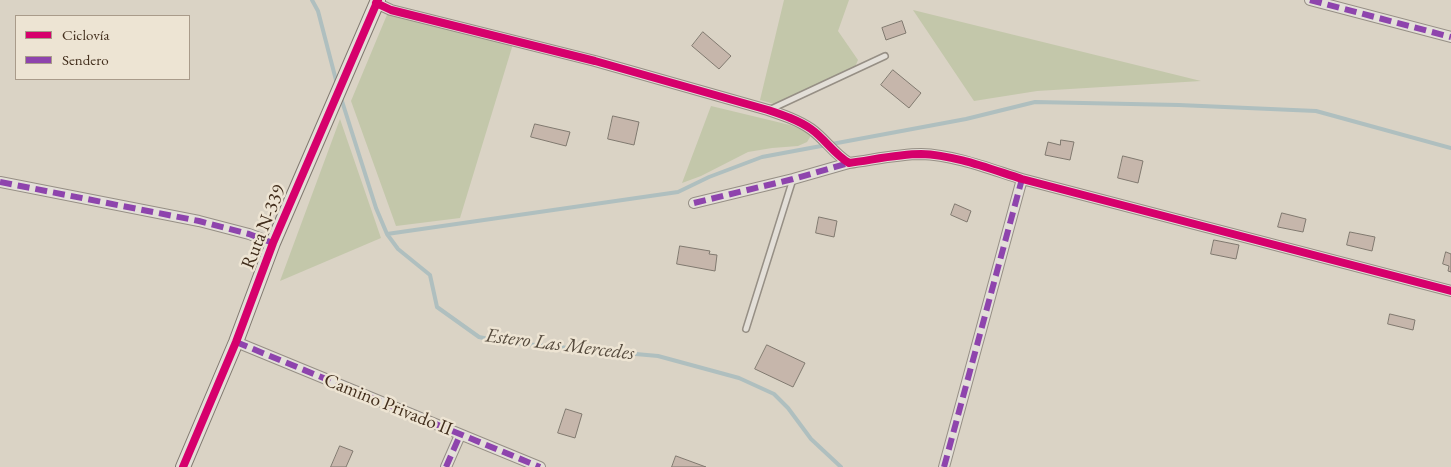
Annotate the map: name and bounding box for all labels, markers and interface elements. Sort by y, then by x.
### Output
legend [15,15,190,80]
text: Ciclovía [62,25,109,44]
text: Sendero [62,50,109,69]
street label: Ruta N-339 [237,182,291,272]
water label: Estero Las Mercedes [484,324,636,366]
street label: Camino Privado II [320,369,456,441]

